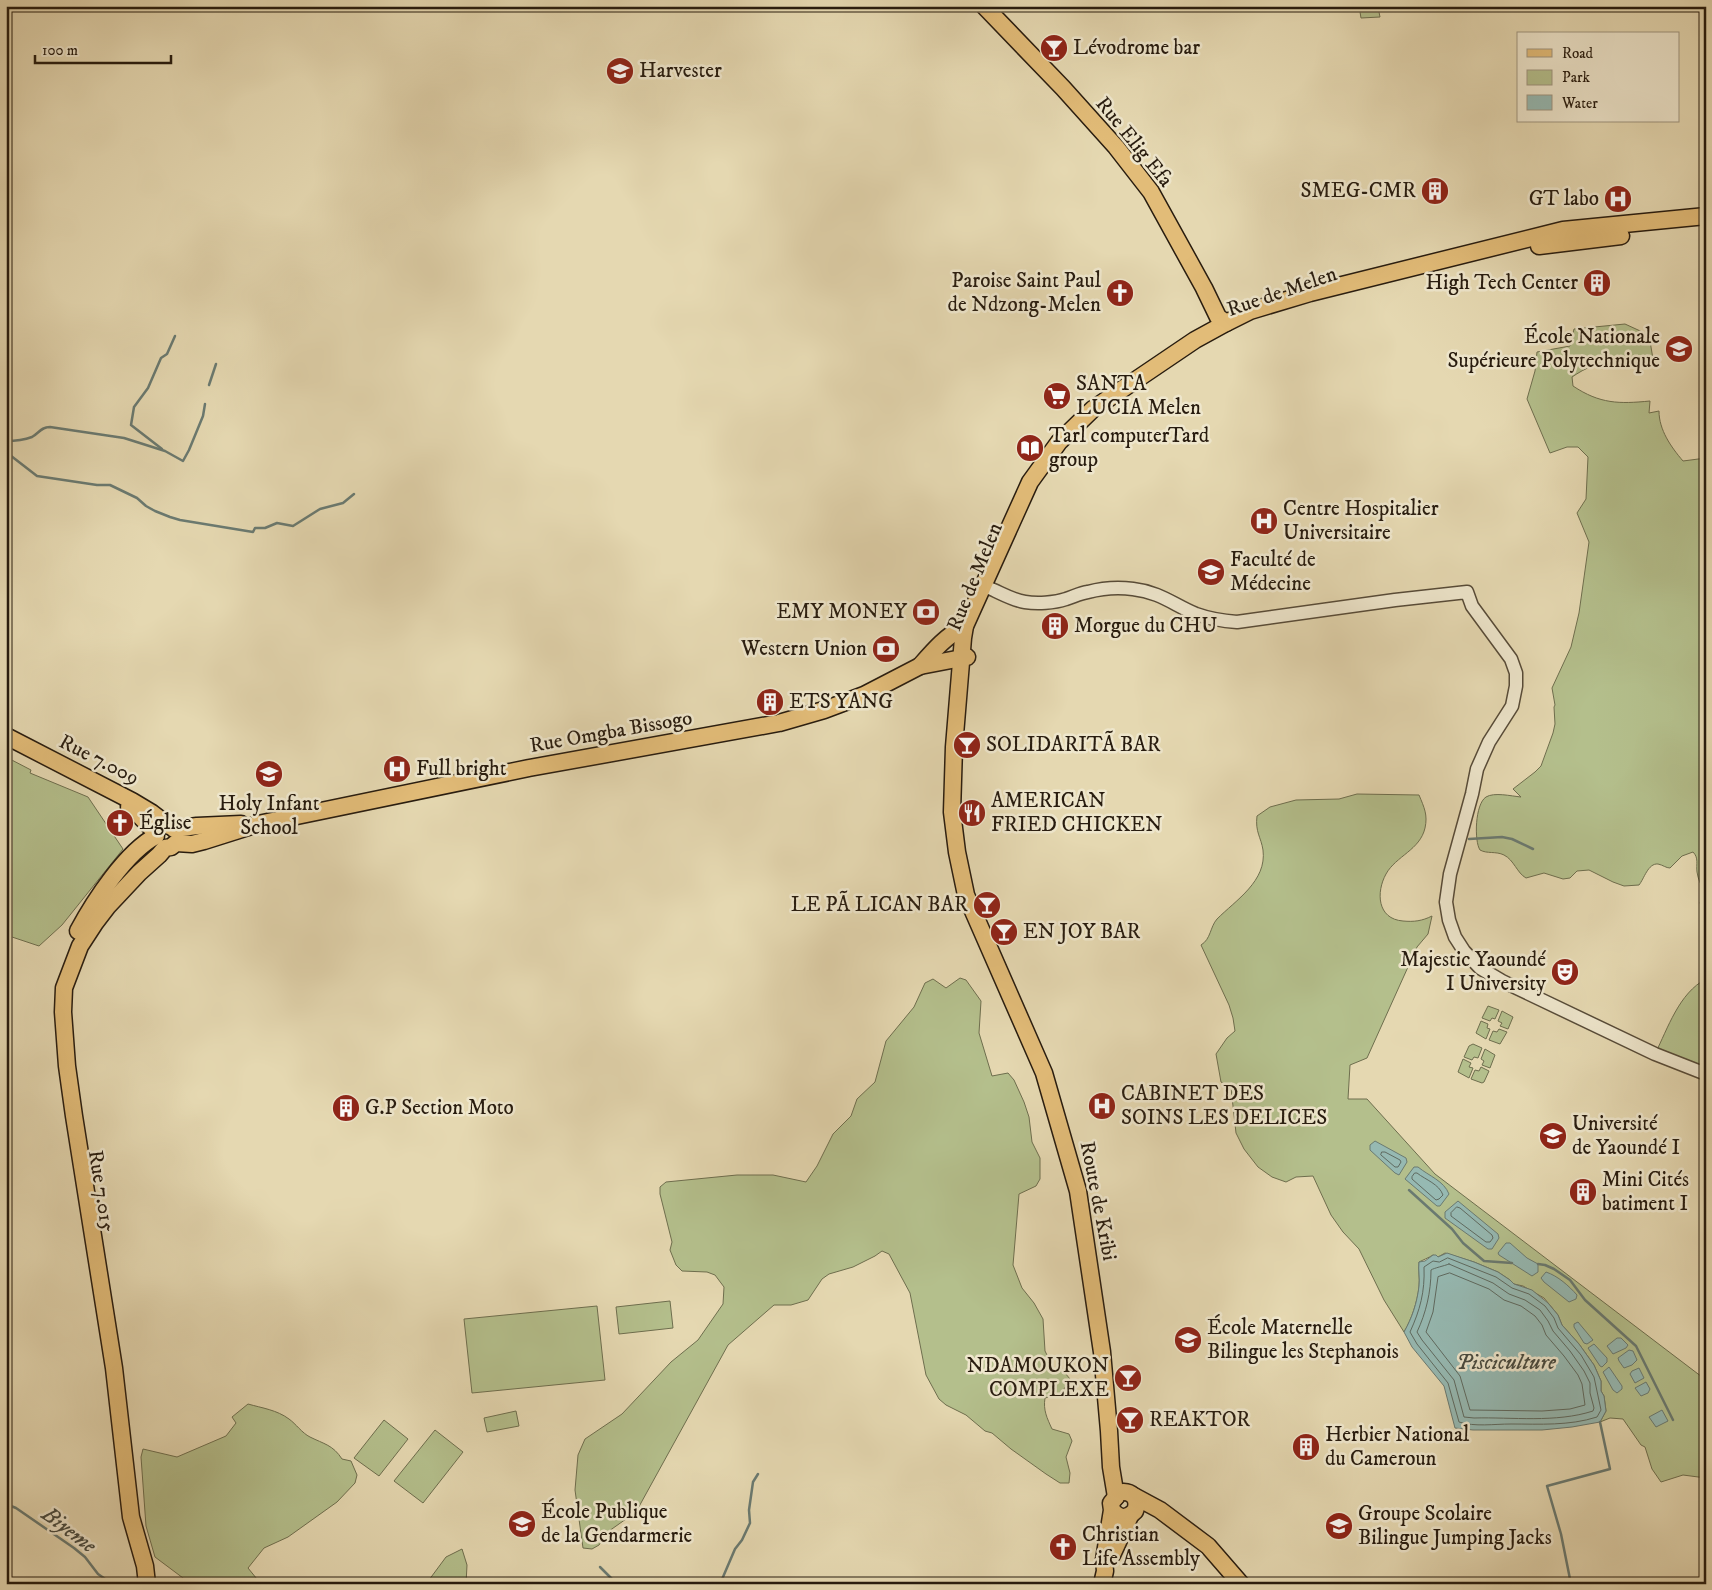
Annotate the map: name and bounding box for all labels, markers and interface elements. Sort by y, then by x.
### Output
scale bar [35,32,171,64]
legend [1517,32,1680,122]
bar icon: Lévodrome bar [1039,33,1069,63]
place label: Lévodrome bar [1073,35,1200,61]
text: 100 m [42,41,78,60]
text: Road [1562,44,1594,63]
school or university icon: Harvester [605,56,635,86]
place label: Harvester [639,58,722,84]
text: Park [1562,68,1591,87]
street label: Rue Elig Efa [1090,91,1178,193]
text: Water [1561,94,1598,113]
building icon: SMEG-CMR [1420,176,1450,206]
place label: SMEG-CMR [1301,178,1416,204]
hospital icon: GT labo [1603,184,1633,214]
place label: GT labo [1529,186,1599,212]
street label: Rue de Melen [1224,261,1340,323]
place label: Paroise Saint Paul de Ndzong-Melen [948,268,1102,318]
building icon: High Tech Center [1582,268,1612,298]
place label: High Tech Center [1425,270,1578,296]
church icon: Paroise Saint Paul de Ndzong-Melen [1105,278,1135,308]
place label: École Nationale Supérieure Polytechnique [1447,323,1660,374]
school or university icon: École Nationale Supérieure Polytechnique [1664,334,1694,364]
place label: SANTA LUCIA Melen [1076,371,1201,421]
supermarket icon: SANTA LUCIA Melen [1042,381,1072,411]
place label: Tarl computerTard group [1049,423,1210,473]
library icon: Tarl computerTard group [1015,433,1045,463]
place label: Centre Hospitalier Universitaire [1283,496,1439,546]
hospital icon: Centre Hospitalier Universitaire [1249,506,1279,536]
street label: Rue de Melen [942,519,1009,635]
place label: Faculté de Médecine [1230,547,1316,597]
school or university icon: Faculté de Médecine [1196,557,1226,587]
bank icon: EMY MONEY [911,597,941,627]
place label: EMY MONEY [776,599,908,625]
building icon: Morgue du CHU [1040,611,1070,641]
place label: Morgue du CHU [1074,613,1217,639]
bank icon: Western Union [871,634,901,664]
place label: Western Union [740,636,867,662]
building icon: ETS YANG [755,687,785,717]
place label: ETS YANG [789,689,893,715]
street label: Rue Omgba Bissogo [528,705,694,759]
street label: Rue 7.009 [55,729,143,791]
bar icon: SOLIDARITÃ BAR [952,730,982,760]
place label: SOLIDARITÃ BAR [986,730,1161,758]
hospital icon: Full bright [382,754,412,784]
place label: Full bright [416,756,507,782]
school or university icon: Holy Infant School [254,759,284,789]
place label: AMERICAN FRIED CHICKEN [991,788,1162,838]
place label: Holy Infant School [219,791,320,841]
restaurant icon: AMERICAN FRIED CHICKEN [957,798,987,828]
church icon: Église [105,808,135,838]
place label: Église [139,809,192,836]
place label: LE PÃ LICAN BAR [791,890,968,918]
bar icon: LE PÃ LICAN BAR [972,890,1002,920]
bar icon: EN JOY BAR [989,917,1019,947]
place label: EN JOY BAR [1023,919,1141,945]
place label: Majestic Yaoundé I University [1400,947,1547,997]
theatre icon: Majestic Yaoundé I University [1550,957,1580,987]
place label: CABINET DES SOINS LES DELICES [1121,1081,1327,1131]
hospital icon: CABINET DES SOINS LES DELICES [1087,1091,1117,1121]
building icon: G.P Section Moto [331,1093,361,1123]
place label: G.P Section Moto [365,1095,514,1121]
place label: Université de Yaoundé I [1572,1111,1680,1161]
school or university icon: Université de Yaoundé I [1538,1121,1568,1151]
street label: Route de Kribi [1074,1139,1122,1263]
street label: Rue 7.015 [82,1148,120,1234]
place label: Mini Cités batiment I [1602,1167,1689,1217]
building icon: Mini Cités batiment I [1568,1177,1598,1207]
place label: École Maternelle Bilingue les Stephanois [1207,1314,1399,1365]
school or university icon: École Maternelle Bilingue les Stephanois [1173,1325,1203,1355]
water label: Pisciculture [1456,1349,1556,1376]
place label: NDAMOUKON COMPLEXE [967,1353,1109,1403]
bar icon: NDAMOUKON COMPLEXE [1113,1363,1143,1393]
bar icon: REAKTOR [1115,1405,1145,1435]
place label: REAKTOR [1149,1407,1250,1433]
place label: Herbier National du Cameroun [1325,1422,1470,1472]
building icon: Herbier National du Cameroun [1291,1432,1321,1462]
place label: École Publique de la Gendarmerie [541,1498,693,1549]
water label: Biyeme [36,1500,102,1559]
place label: Groupe Scolaire Bilingue Jumping Jacks [1358,1501,1552,1551]
school or university icon: École Publique de la Gendarmerie [507,1509,537,1539]
school or university icon: Groupe Scolaire Bilingue Jumping Jacks [1324,1511,1354,1541]
place label: Christian Life Assembly [1082,1522,1201,1572]
church icon: Christian Life Assembly [1048,1532,1078,1562]

